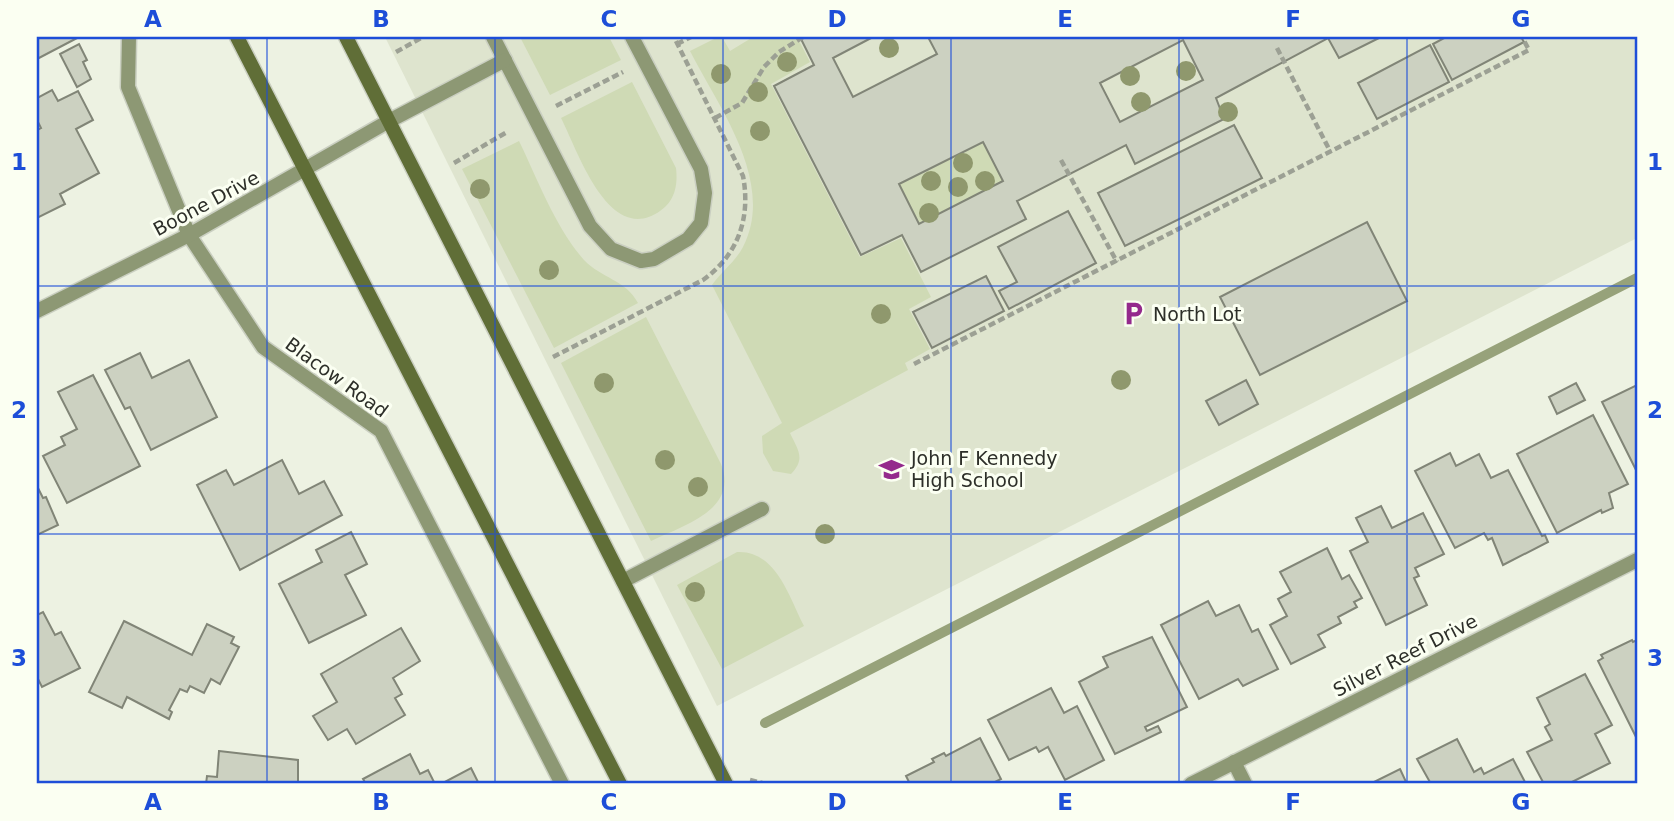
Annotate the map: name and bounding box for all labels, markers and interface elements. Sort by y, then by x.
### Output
text: A [144,6,162,32]
text: B [372,6,390,32]
text: C [601,6,617,32]
text: D [827,6,847,32]
text: E [1057,6,1073,32]
text: F [1285,6,1301,32]
text: G [1512,6,1530,32]
text: 1 [11,149,27,175]
text: 1 [1647,149,1663,175]
street label: Boone Drive [149,166,263,240]
parking icon: North Lot [1119,300,1147,328]
place label: North Lot [1153,303,1242,325]
street label: Blacow Road [281,332,393,422]
text: 2 [11,397,27,423]
text: 2 [1647,397,1663,423]
place label: John F Kennedy High School [910,447,1058,491]
school or university icon: John F Kennedy High School [877,455,905,483]
street label: Silver Reef Drive [1329,609,1481,701]
text: 3 [11,645,27,671]
text: 3 [1647,645,1663,671]
text: A [144,789,162,815]
text: B [372,789,390,815]
text: C [601,789,617,815]
text: D [827,789,847,815]
text: E [1057,789,1073,815]
text: F [1285,789,1301,815]
text: G [1512,789,1530,815]

